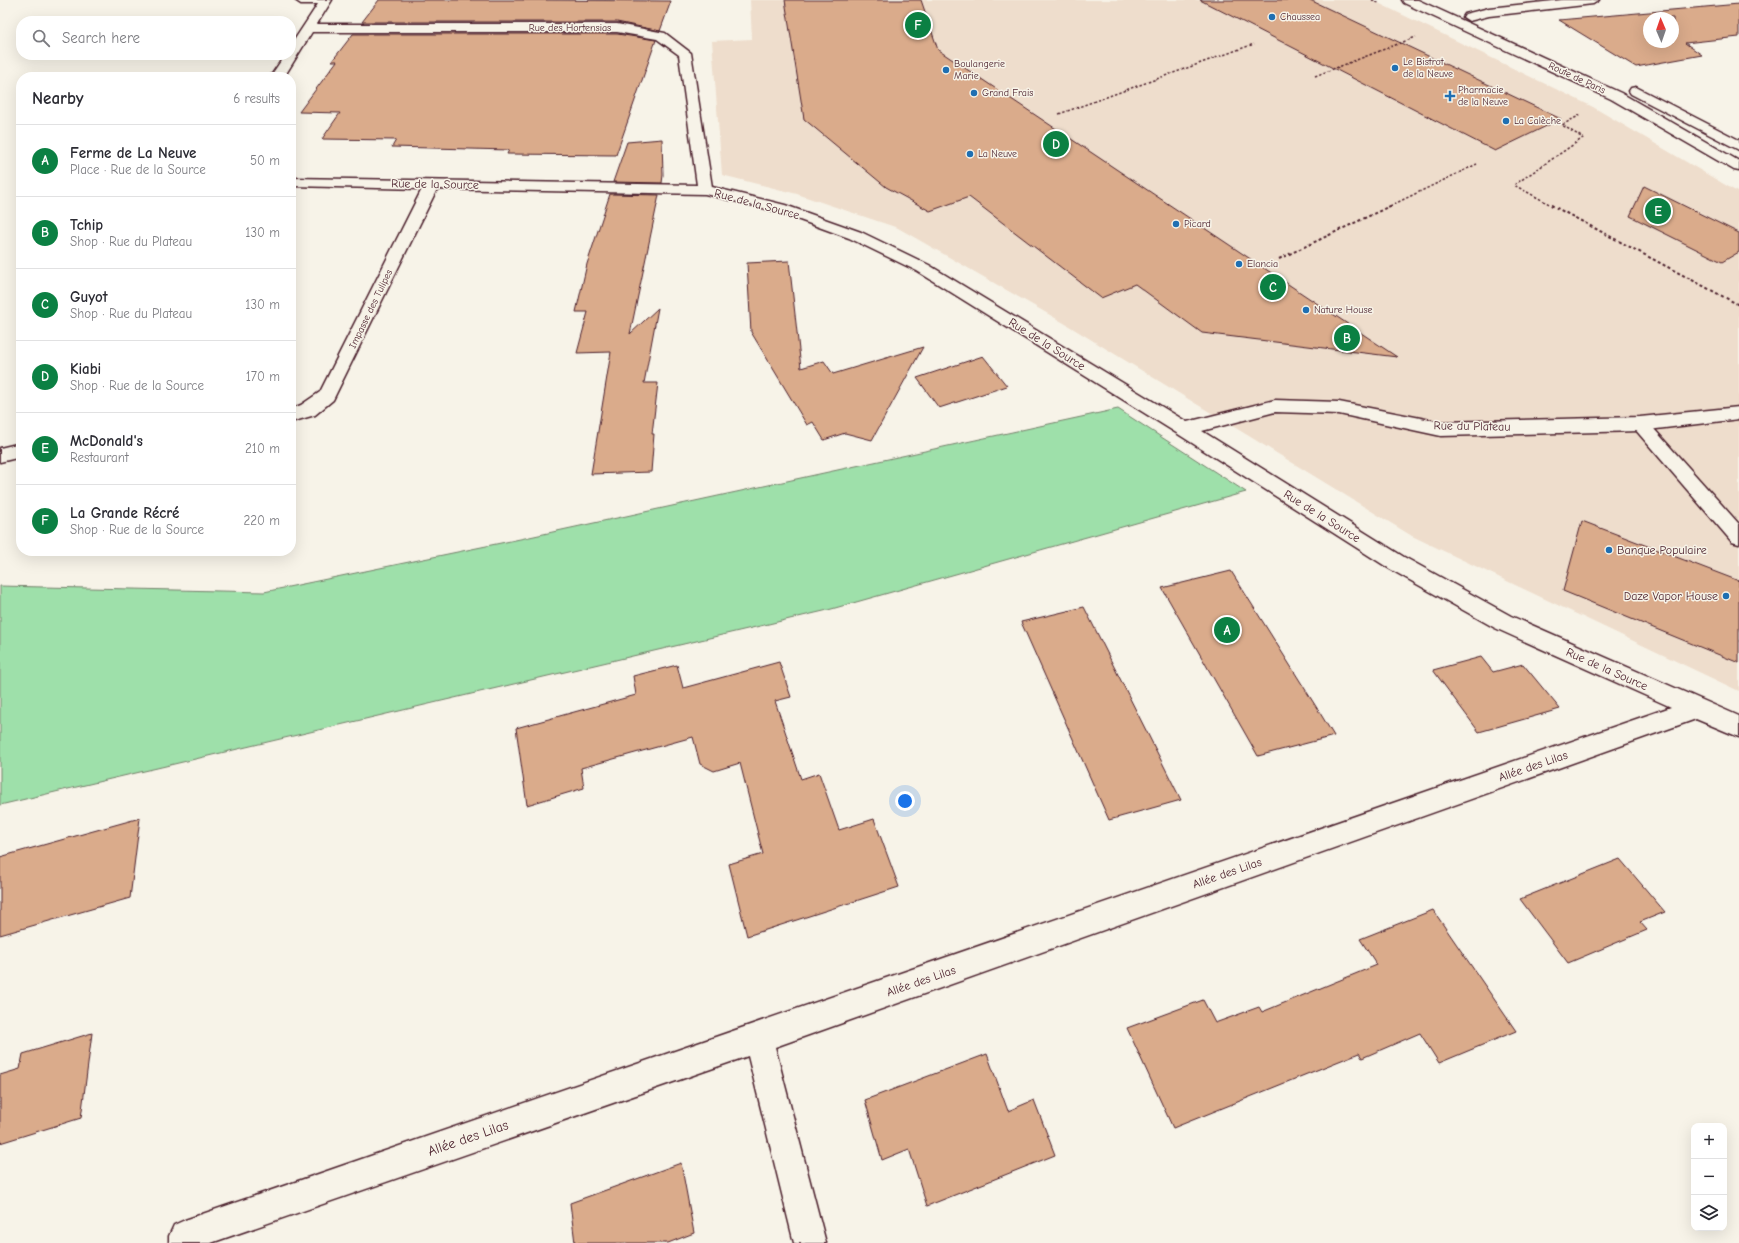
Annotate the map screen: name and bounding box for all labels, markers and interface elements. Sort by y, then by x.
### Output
pin: F [905,10,931,40]
place label: Chaussea [1280,11,1320,23]
marker: Chaussea [1267,12,1277,22]
north arrow [1643,12,1679,48]
search box [16,16,296,60]
street label: Rue des Hortensias [529,22,611,34]
icon: search [30,27,52,49]
text: Search here [62,29,140,47]
place label: Le Bistrot de la Neuve [1403,56,1453,80]
place label: Boulangerie Marie [954,58,1005,82]
street label: Route de Paris [1547,60,1607,96]
marker: Le Bistrot de la Neuve [1390,63,1400,73]
marker: Boulangerie Marie [941,65,951,75]
place label: Pharmacie de la Neuve [1458,84,1508,108]
place label: Grand Frais [982,87,1033,99]
marker: Grand Frais [969,88,979,98]
text: Nearby [32,89,83,108]
text: 6 results [233,91,280,106]
marker: Pharmacie de la Neuve [1445,91,1455,101]
place label: La Calèche [1514,115,1561,127]
marker: La Calèche [1501,116,1511,126]
pin: D [1043,129,1069,159]
text: Ferme de La Neuve [70,144,196,162]
place label: La Neuve [978,148,1017,160]
marker: La Neuve [965,149,975,159]
text: A [41,153,49,168]
text: 50 m [250,153,280,168]
text: Place · Rue de la Source [70,162,206,177]
street label: Rue de la Source [391,176,479,192]
street label: Rue de la Source [713,186,801,222]
pin: E [1645,196,1671,226]
text: Tchip [70,216,103,234]
place label: Picard [1184,218,1211,230]
marker: Picard [1171,219,1181,229]
text: B [41,225,49,240]
text: 130 m [245,225,280,240]
text: Shop · Rue du Plateau [70,234,192,249]
place label: Elancia [1247,258,1278,270]
marker: Elancia [1234,259,1244,269]
street label: Impasse des Tulipes [347,268,395,350]
pin: C [1260,272,1286,302]
text: Guyot [70,288,108,306]
text: C [41,297,49,312]
text: 130 m [245,297,280,312]
place label: Nature House [1314,304,1373,316]
marker: Nature House [1301,305,1311,315]
text: Shop · Rue du Plateau [70,306,192,321]
street label: Rue de la Source [1006,315,1088,373]
pin: B [1334,323,1360,353]
text: Kiabi [70,360,101,378]
text: D [41,369,49,384]
text: 170 m [246,369,280,384]
text: Shop · Rue de la Source [70,378,204,393]
street label: Rue du Plateau [1434,418,1510,434]
text: McDonald's [70,432,143,450]
text: E [41,441,49,456]
text: 210 m [245,441,280,456]
text: Restaurant [70,450,129,465]
street label: Rue de la Source [1281,487,1363,545]
text: La Grande Récré [70,504,179,522]
text: F [41,513,49,528]
text: 220 m [243,513,280,528]
text: Shop · Rue de la Source [70,522,204,537]
place label: Banque Populaire [1617,543,1707,557]
marker: Banque Populaire [1604,545,1614,555]
place label: Daze Vapor House [1624,589,1718,603]
marker: Daze Vapor House [1721,591,1731,601]
pin: A [1214,615,1240,645]
street label: Rue de la Source [1564,645,1650,693]
street label: Allée des Lilas [1497,748,1569,784]
your location [895,791,915,811]
street label: Allée des Lilas [1191,855,1263,891]
street label: Allée des Lilas [885,963,957,999]
street label: Allée des Lilas [425,1116,511,1160]
map controls [1691,1123,1727,1231]
button: + [1691,1123,1727,1159]
button: − [1691,1159,1727,1195]
button: layers [1691,1195,1727,1231]

